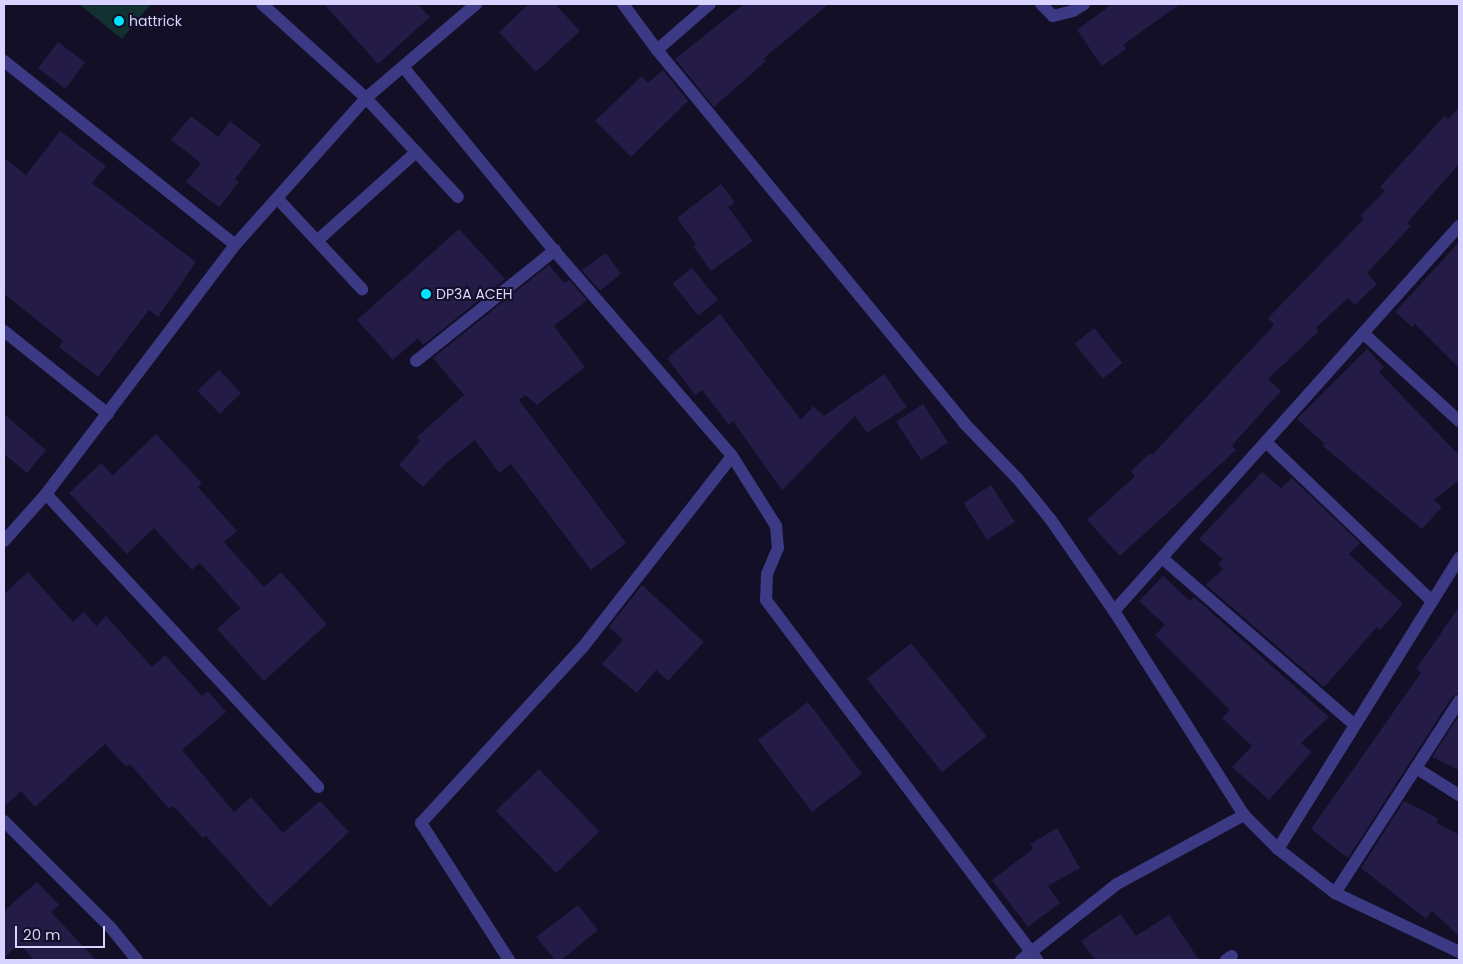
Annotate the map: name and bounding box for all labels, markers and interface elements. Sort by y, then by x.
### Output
place label: hattrick [129,13,182,29]
marker: hattrick [113,15,125,27]
place label: DP3A ACEH [436,286,513,302]
marker: DP3A ACEH [420,288,432,300]
scale bar [18,916,108,948]
text: 20 m [23,924,61,945]

